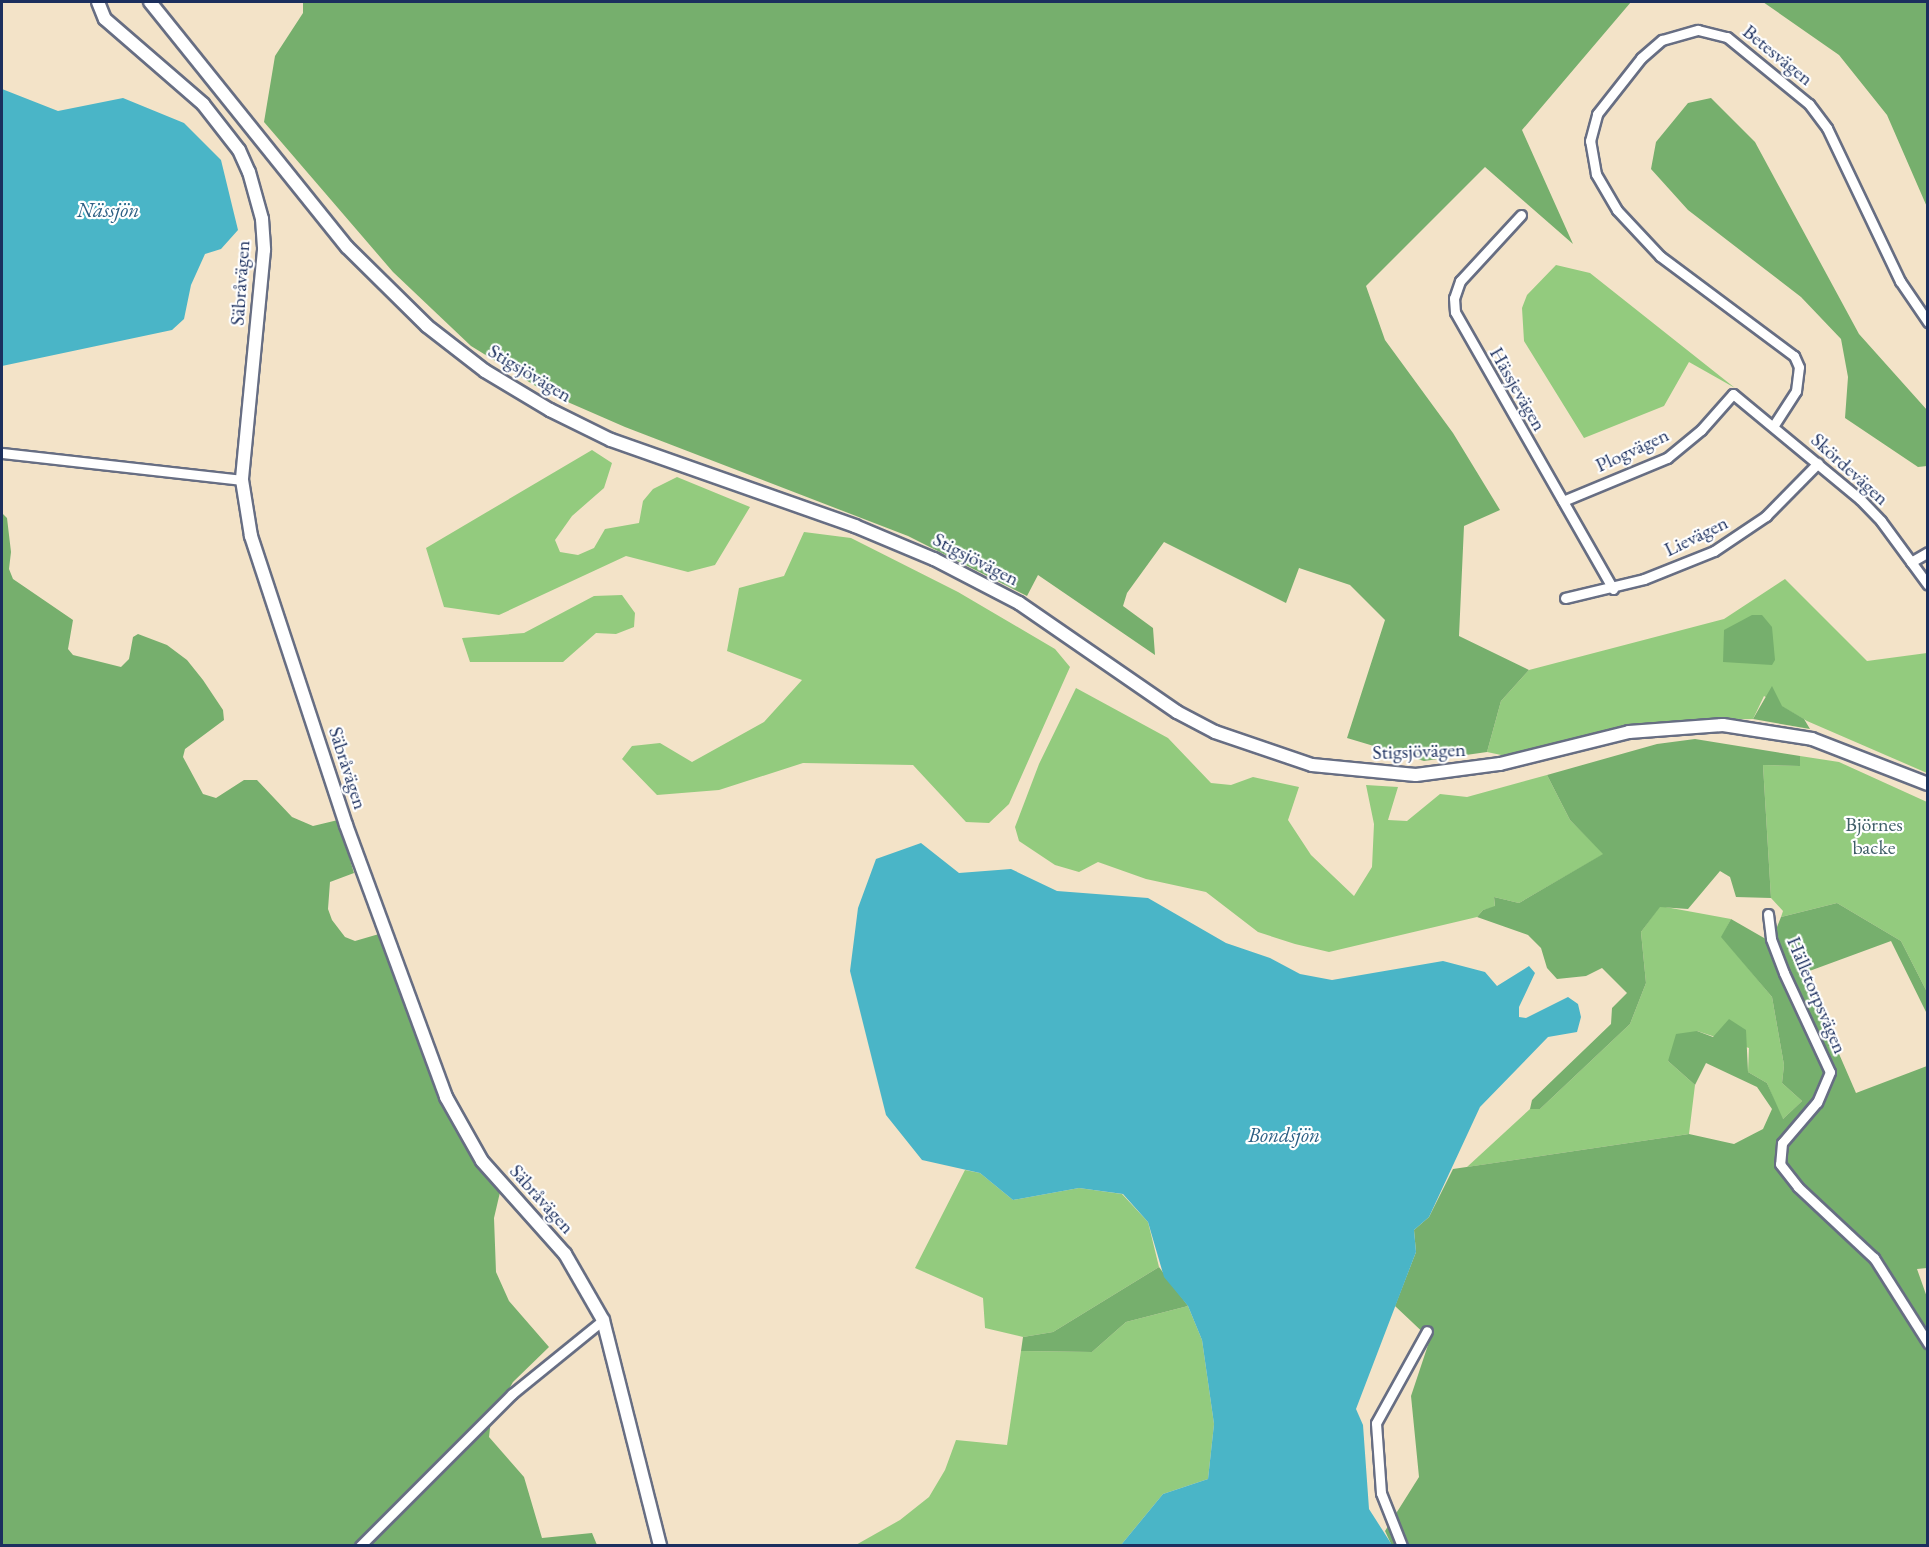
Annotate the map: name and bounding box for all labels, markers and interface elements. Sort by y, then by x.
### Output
street label: Betesvägen [1738,19,1818,91]
water label: Nässjön [77,197,139,223]
street label: Säbråvägen [225,240,255,326]
street label: Stigsjövägen [484,339,576,407]
street label: Hässjevägen [1484,343,1552,435]
street label: Plogvägen [1592,423,1672,477]
street label: Skördevägen [1806,428,1894,510]
street label: Lievägen [1660,510,1732,562]
street label: Stigsjövägen [929,527,1023,591]
street label: Säbråvägen [323,724,373,812]
street label: Stigsjövägen [1372,737,1466,765]
park label: Björnes backe [1845,813,1903,860]
street label: Hälletorpsvägen [1782,933,1852,1057]
water label: Bondsjön [1248,1122,1320,1148]
street label: Säbråvägen [505,1159,579,1239]

